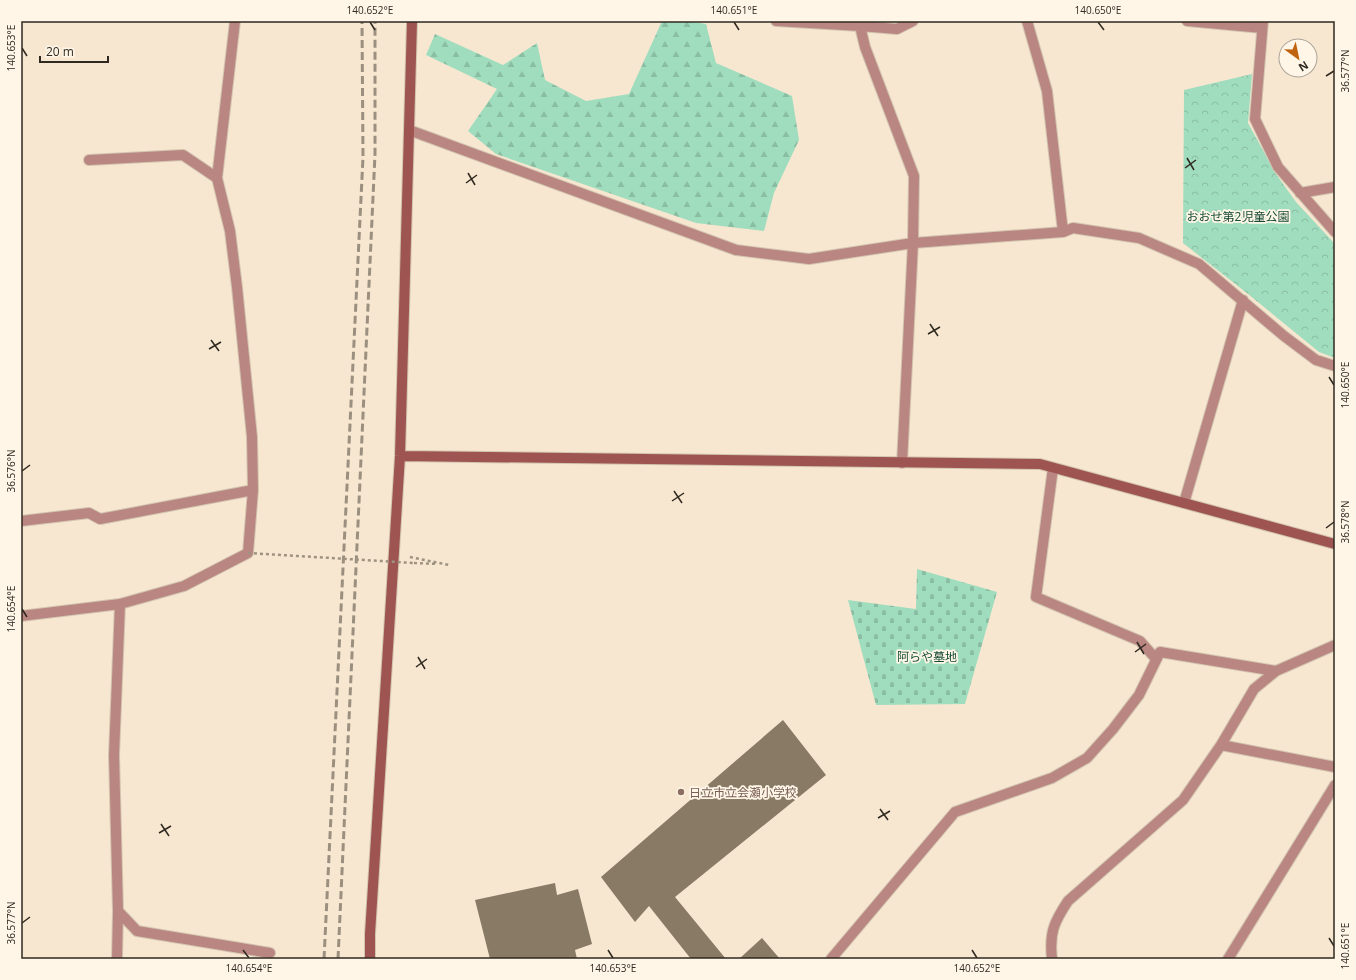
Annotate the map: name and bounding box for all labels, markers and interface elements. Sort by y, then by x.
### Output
text: 140.652°E [347,3,393,17]
text: 140.651°E [711,3,757,17]
text: 140.650°E [1075,3,1121,17]
text: 140.653°E [4,25,18,71]
scale bar [40,38,108,64]
north arrow [1278,38,1318,78]
text: 20 m [46,43,74,60]
text: 36.577°N [1338,49,1352,93]
text: N [1296,58,1312,76]
park label: おおせ第2児童公園 [1187,208,1289,225]
text: 140.650°E [1338,362,1352,408]
text: 36.576°N [4,449,18,493]
text: 36.578°N [1338,500,1352,544]
text: 140.654°E [4,586,18,632]
park label: 阿らや墓地 [897,648,957,665]
place label: 日立市立会瀬小学校 [689,784,797,801]
marker: 日立市立会瀬小学校 [676,787,686,797]
text: 36.577°N [4,901,18,945]
text: 140.651°E [1338,923,1352,969]
text: 140.654°E [226,961,272,975]
text: 140.653°E [590,961,636,975]
text: 140.652°E [954,961,1000,975]

